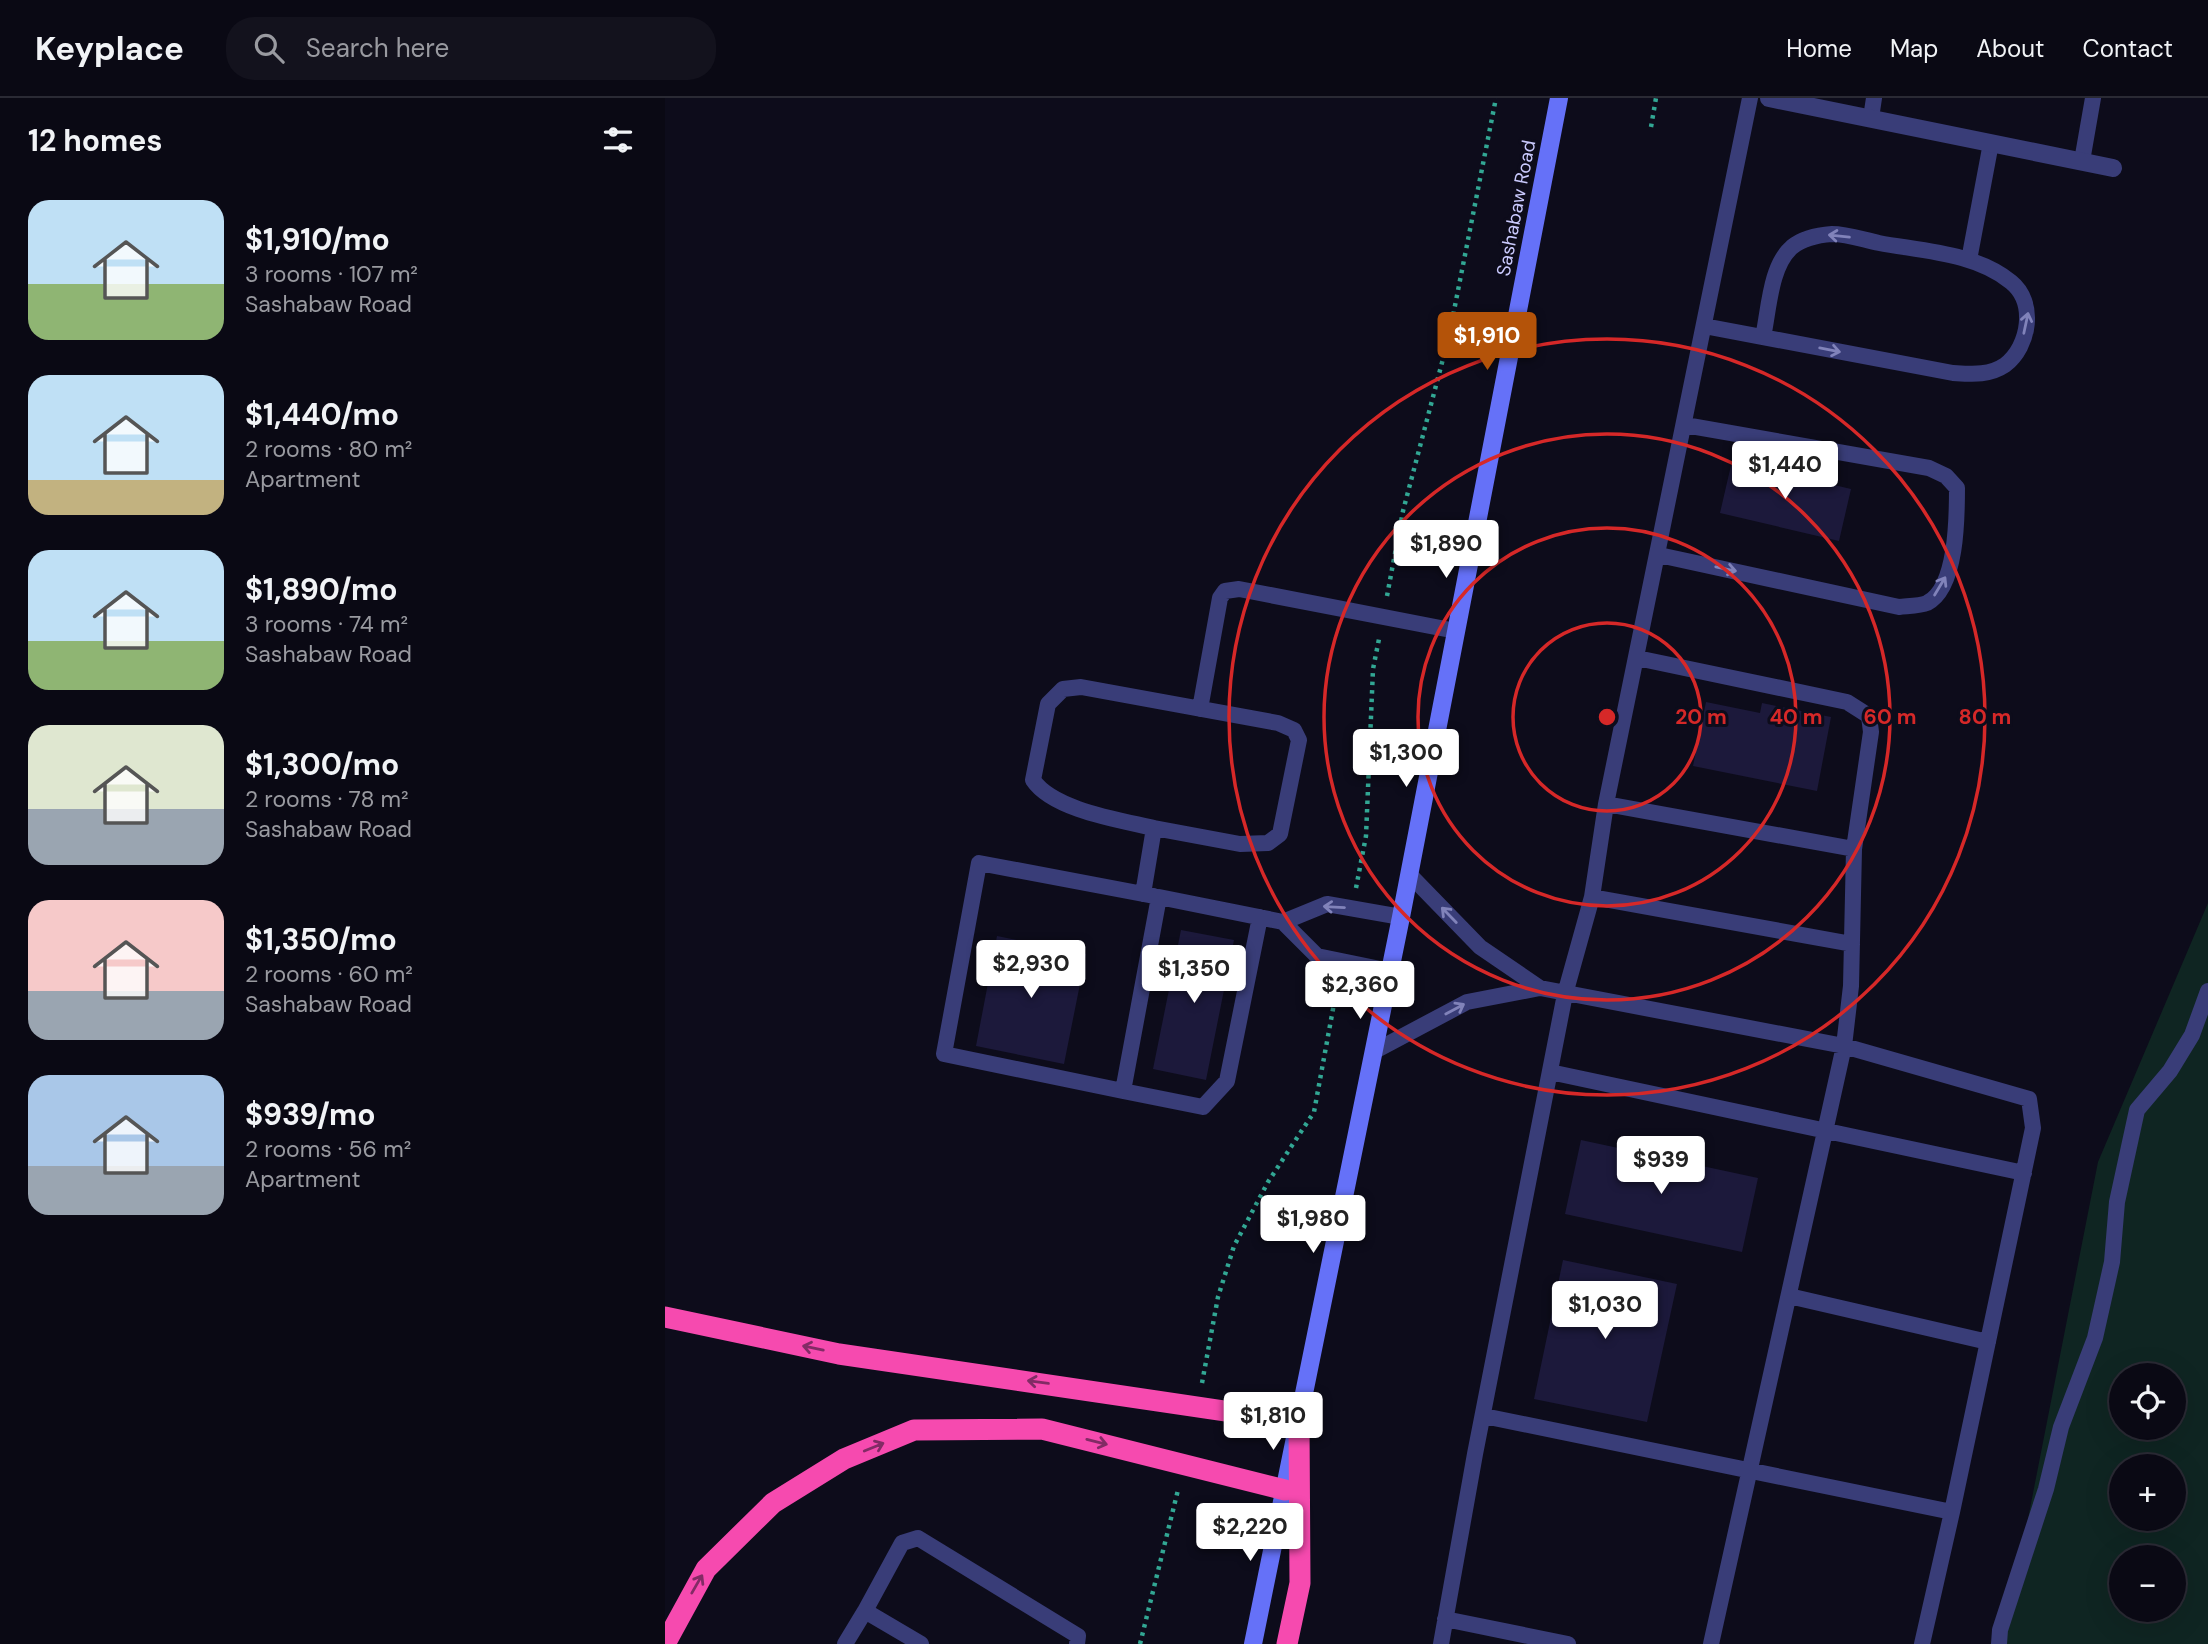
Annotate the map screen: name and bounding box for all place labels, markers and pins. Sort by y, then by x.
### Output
pin: $1,910 [1430,313,1544,372]
pin: $1,440 [1728,442,1842,501]
pin: $1,890 [1389,520,1503,580]
centre of rings [1595,705,1619,729]
pin: $1,300 [1349,730,1463,789]
pin: $2,930 [974,940,1088,1000]
pin: $1,350 [1137,946,1251,1005]
pin: $2,360 [1303,962,1417,1021]
pin: $939 [1620,1136,1702,1196]
pin: $1,980 [1256,1196,1370,1255]
pin: $1,030 [1548,1282,1662,1341]
pin: $1,810 [1216,1392,1330,1452]
pin: $2,220 [1193,1504,1307,1563]

